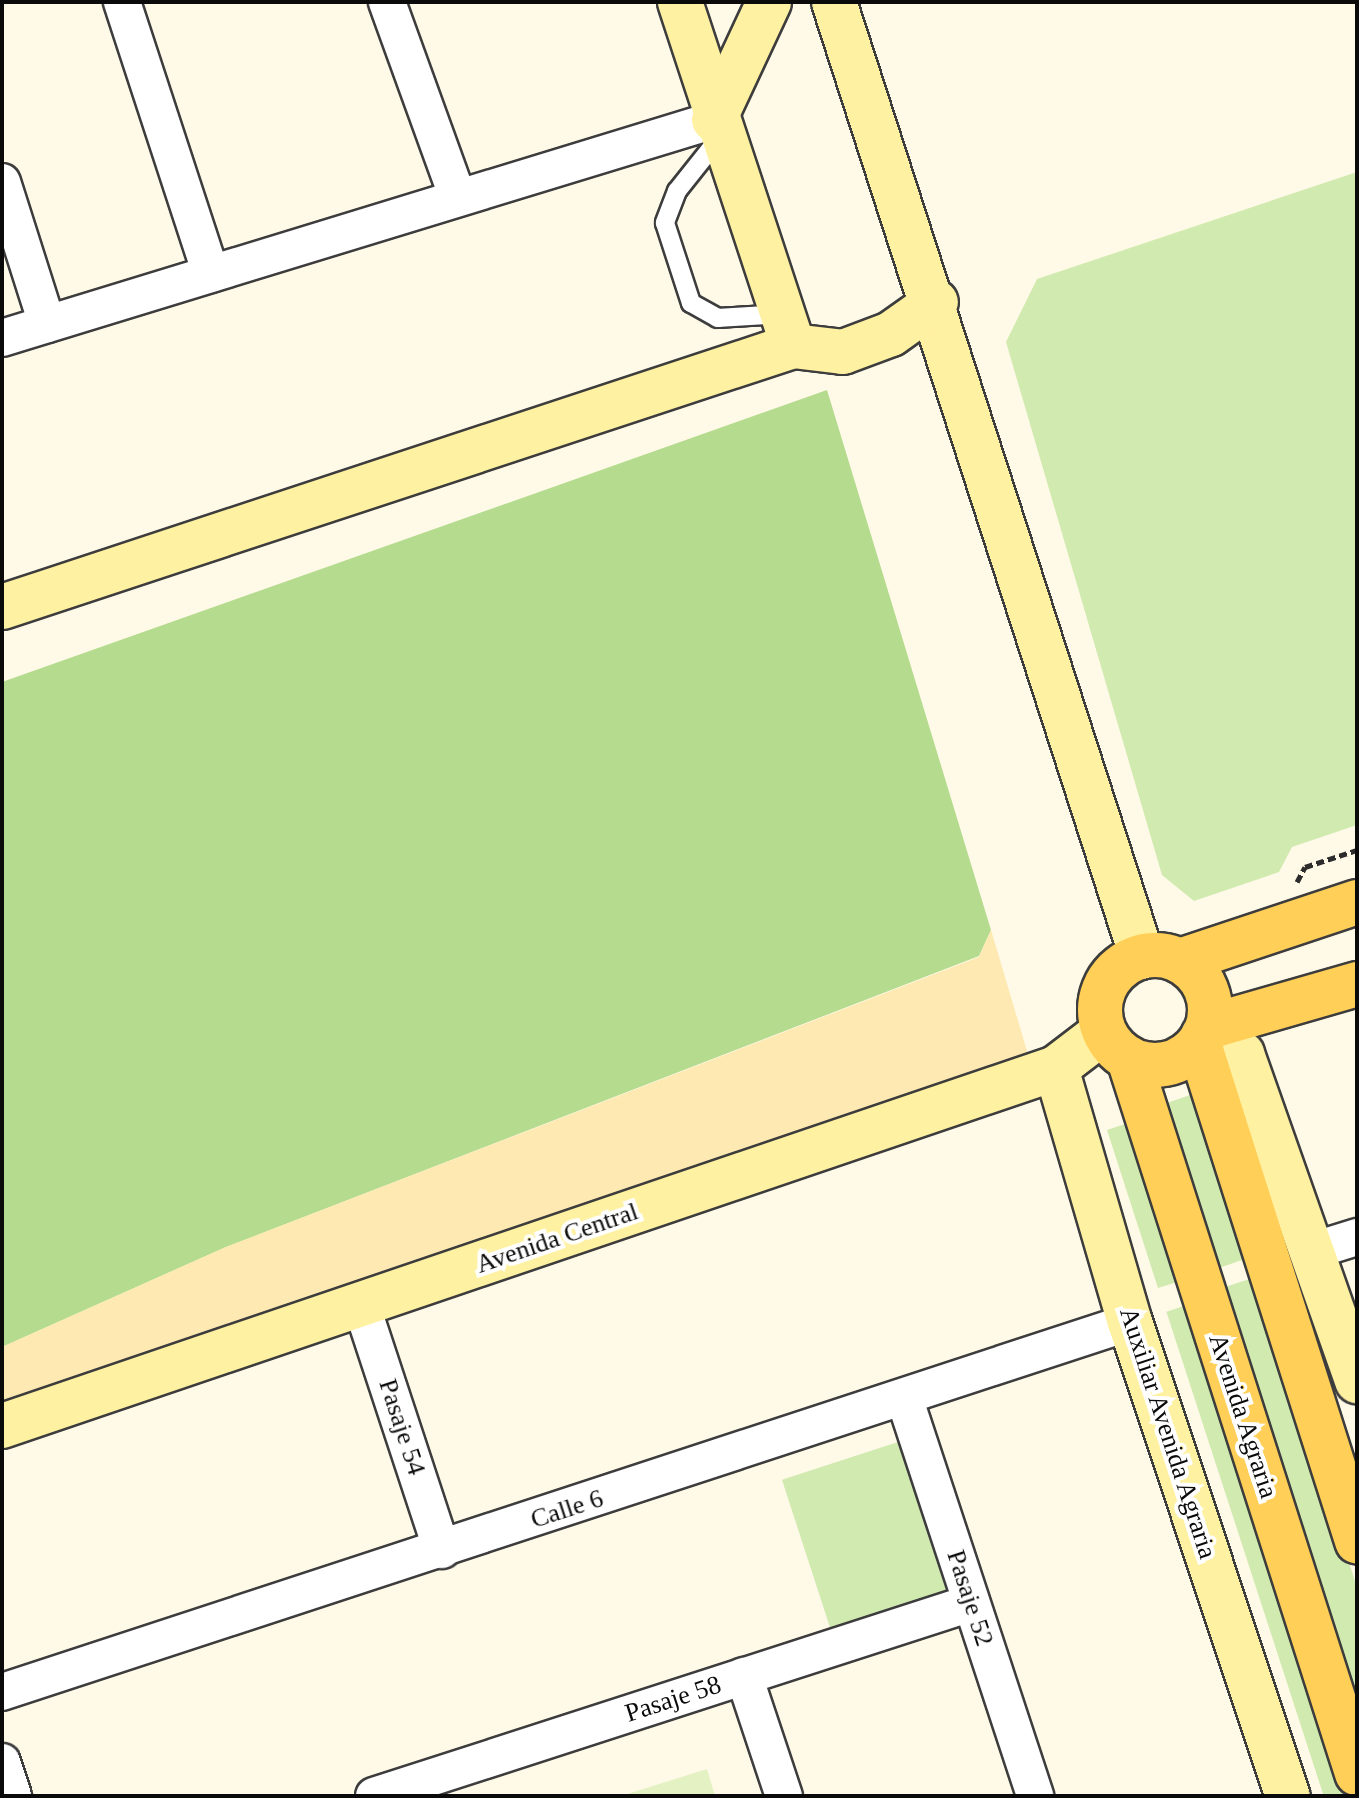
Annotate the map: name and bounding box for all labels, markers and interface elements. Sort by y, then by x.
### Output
street label: Avenida Central [472,1196,642,1280]
street label: Auxiliar Avenida Agraria [1112,1302,1224,1564]
street label: Avenida Agraria [1202,1329,1284,1503]
street label: Pasaje 54 [372,1375,432,1479]
street label: Calle 6 [527,1483,607,1535]
street label: Pasaje 52 [940,1546,1000,1650]
street label: Pasaje 58 [621,1669,725,1729]

